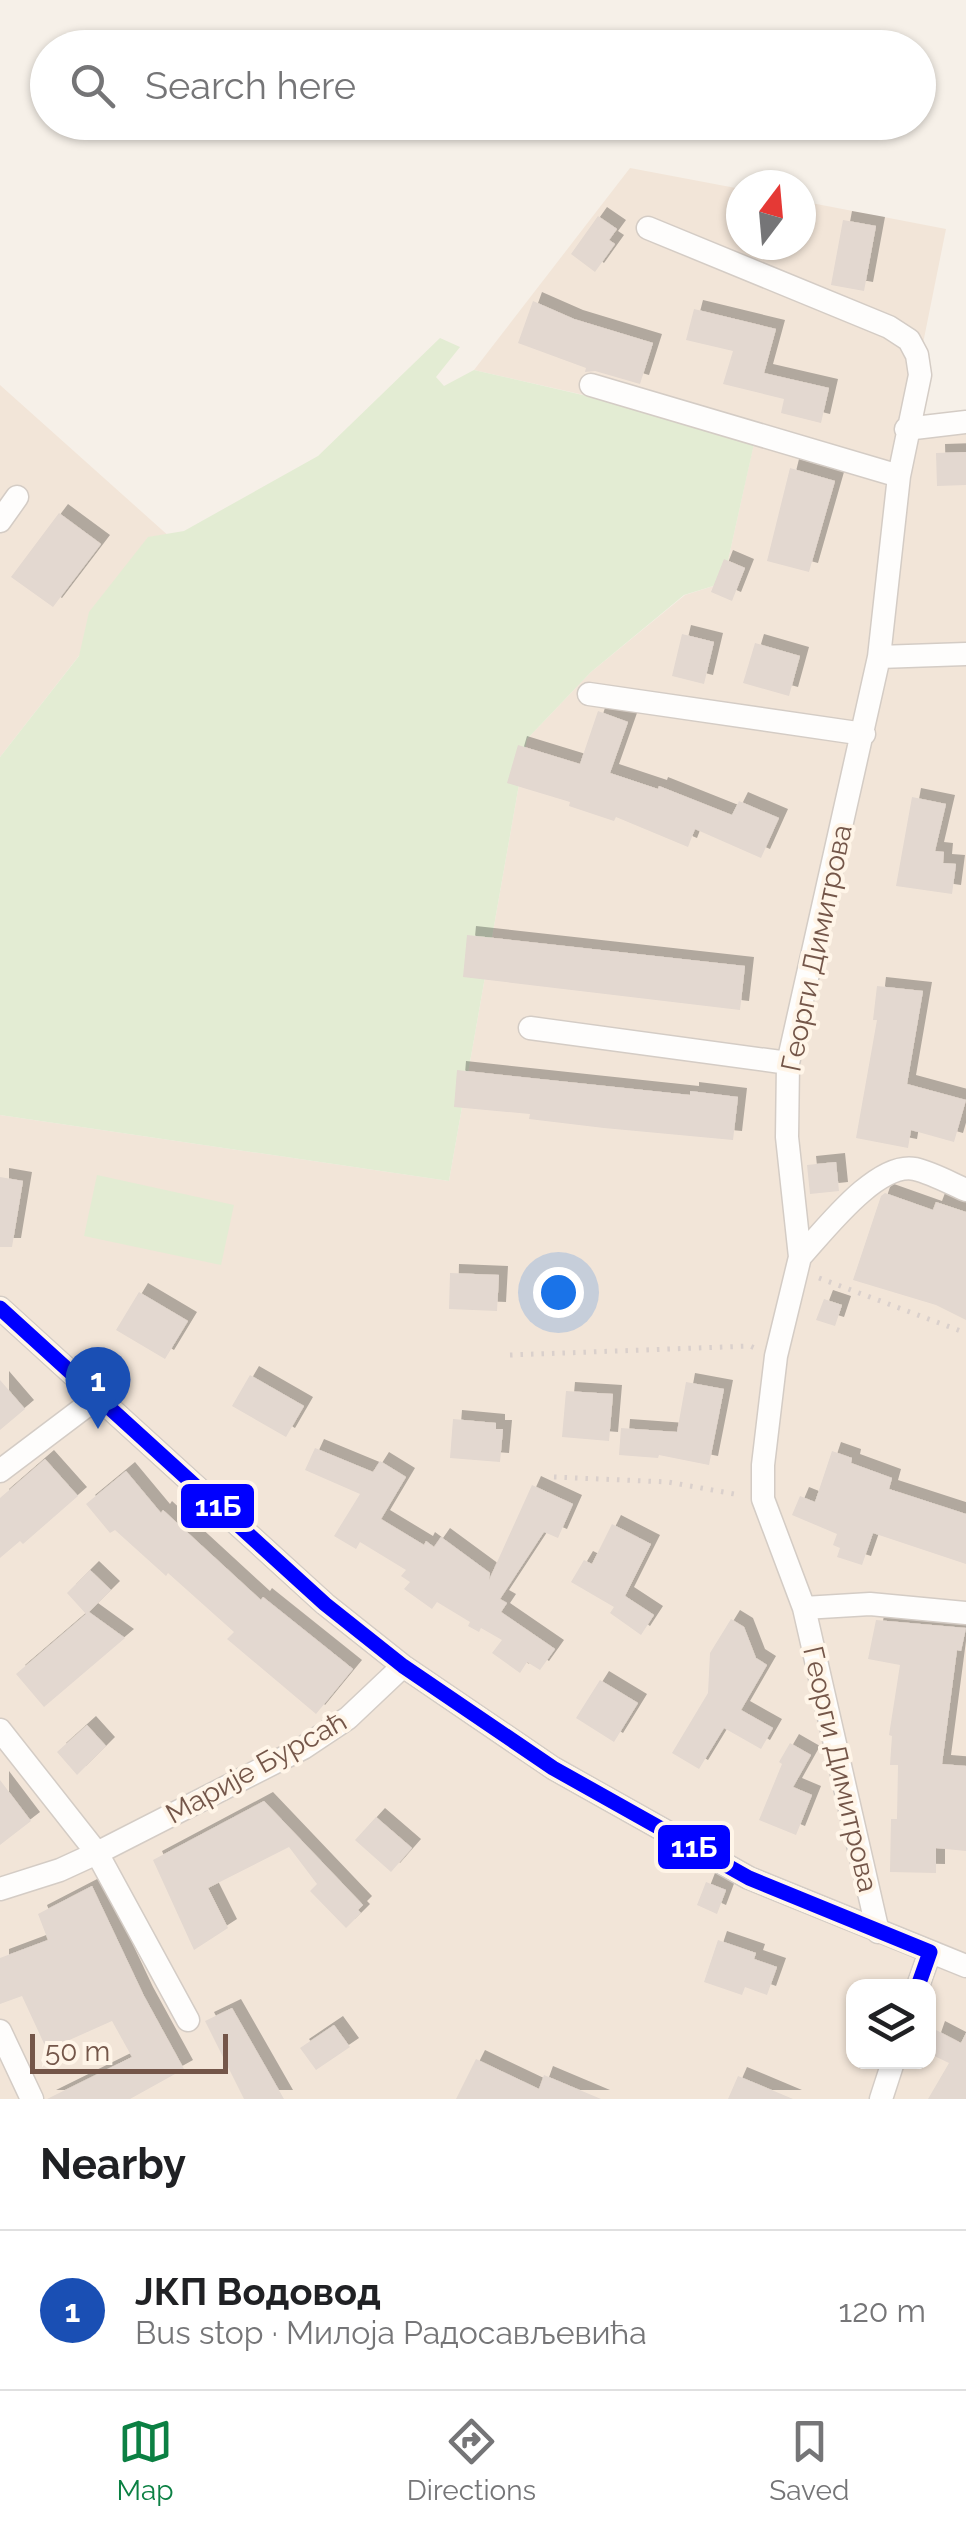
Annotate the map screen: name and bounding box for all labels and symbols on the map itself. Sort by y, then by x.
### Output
north arrow [726,170,816,260]
street label: Георги Димитрова [774,822,859,1074]
your location [533,1267,584,1318]
pin: 1 [66,1346,130,1429]
line badge: 11Б [179,1482,256,1530]
text: 11Б [195,1490,241,1523]
street label: Георги Димитрова [796,1643,885,1895]
street label: Марије Бурсаћ [160,1704,352,1831]
line badge: 11Б [656,1823,732,1871]
text: 11Б [671,1831,717,1864]
scale bar [30,2029,228,2074]

